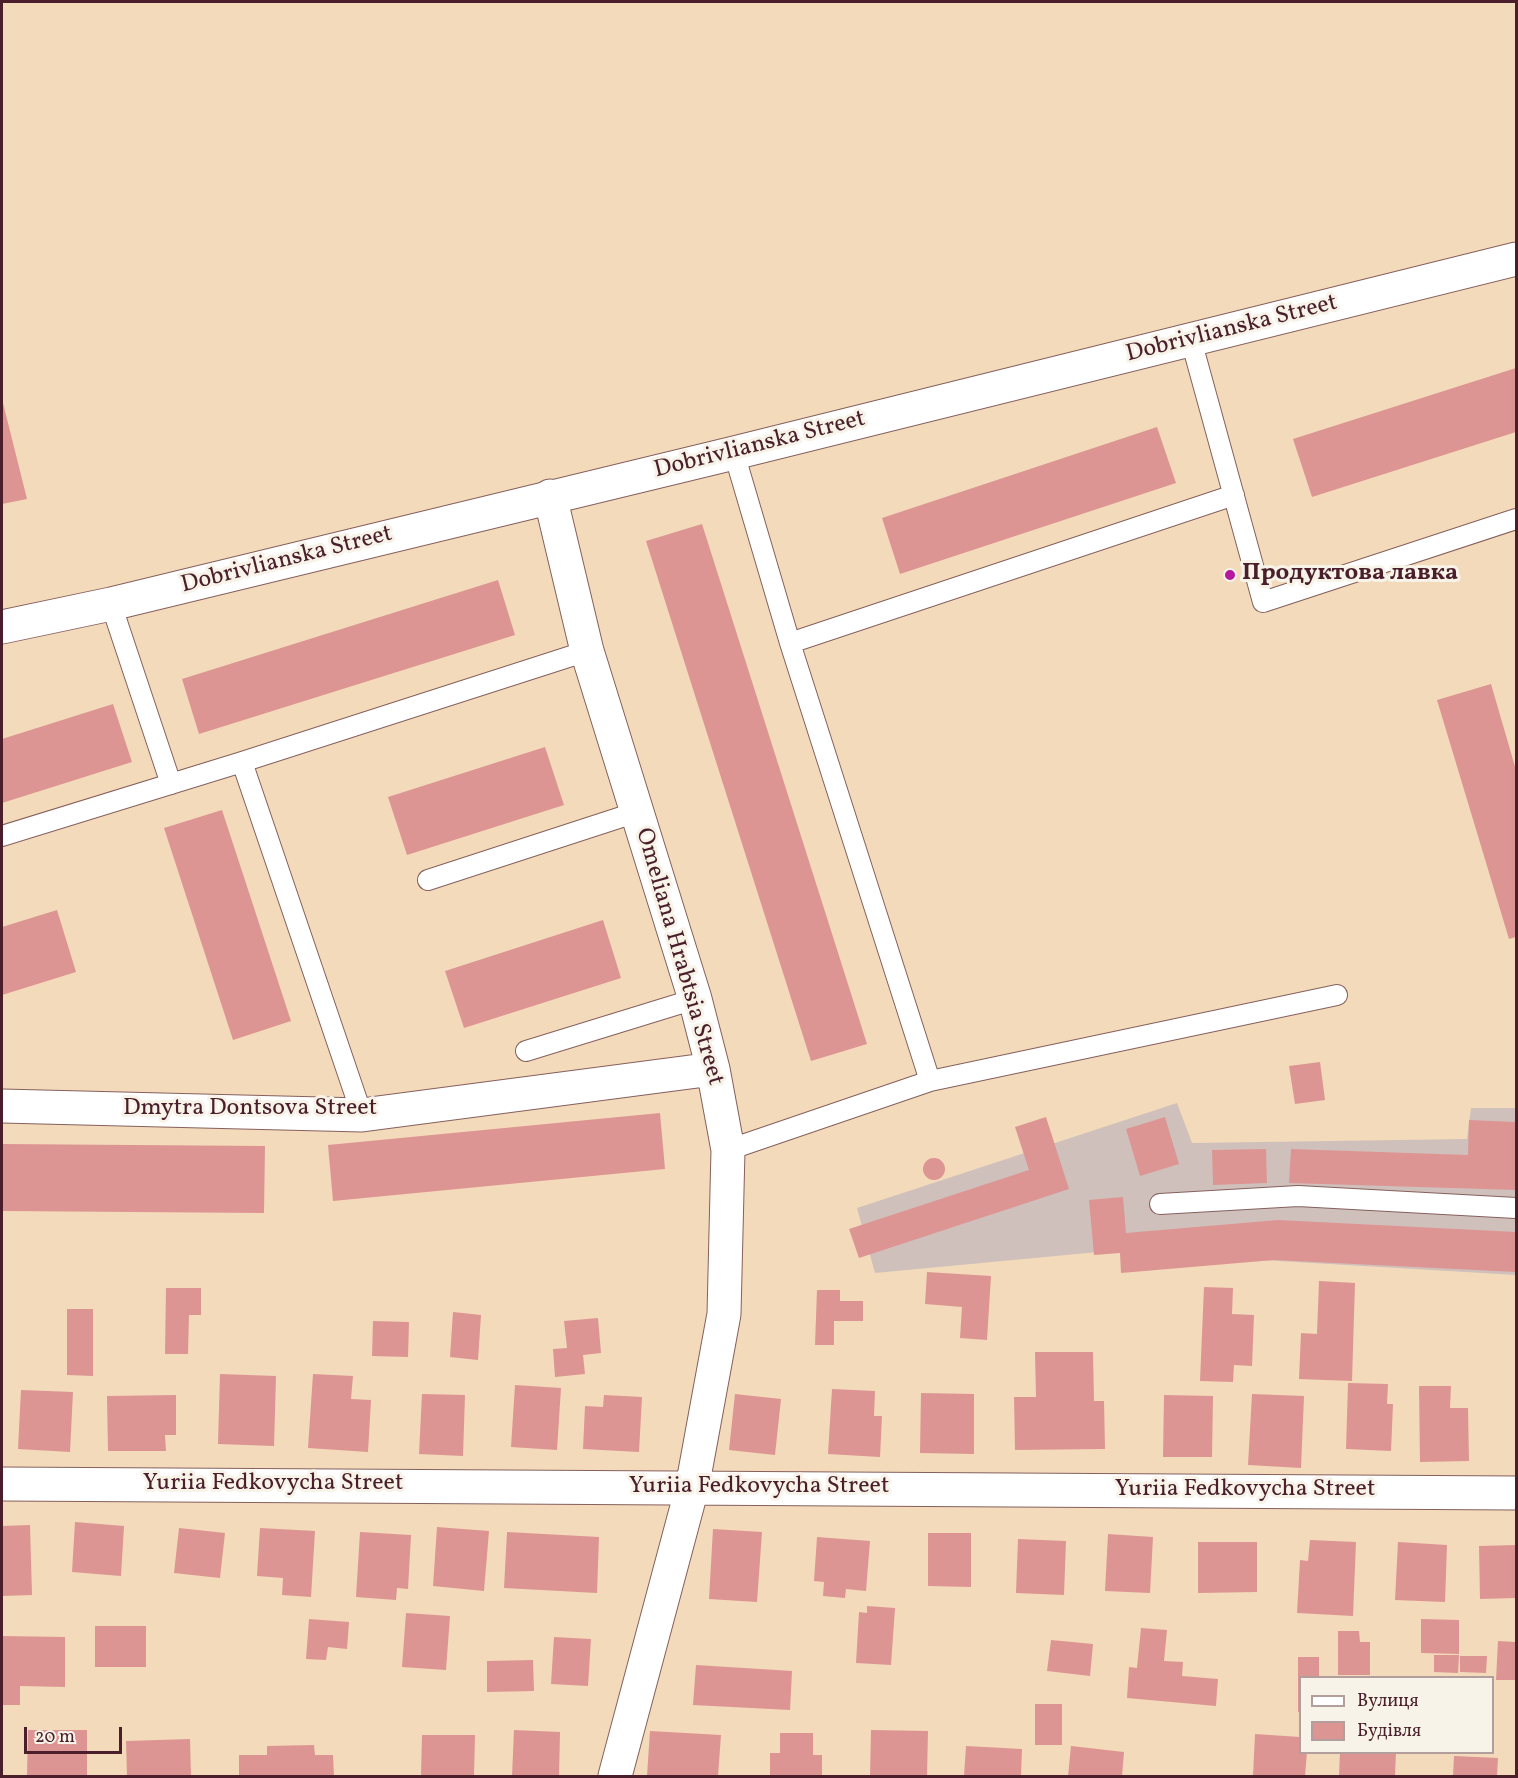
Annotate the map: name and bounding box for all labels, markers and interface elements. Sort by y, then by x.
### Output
street label: Dobrivlianska Street [1123,290,1341,370]
street label: Dobrivlianska Street [651,406,869,486]
street label: Dobrivlianska Street [178,521,396,601]
place label: Продуктова лавка [1242,561,1458,589]
marker: Продуктова лавка [1223,568,1237,582]
street label: Omeliana Hrabtsia Street [627,825,729,1089]
street label: Dmytra Dontsova Street [123,1096,377,1124]
street label: Yuriia Fedkovycha Street [143,1471,403,1499]
street label: Yuriia Fedkovycha Street [629,1474,889,1502]
street label: Yuriia Fedkovycha Street [1115,1477,1375,1505]
legend [1299,1676,1494,1754]
text: Вулиця [1357,1689,1419,1714]
scale bar [27,1715,124,1753]
text: Будівля [1357,1719,1421,1744]
text: 20 m [35,1725,75,1750]

